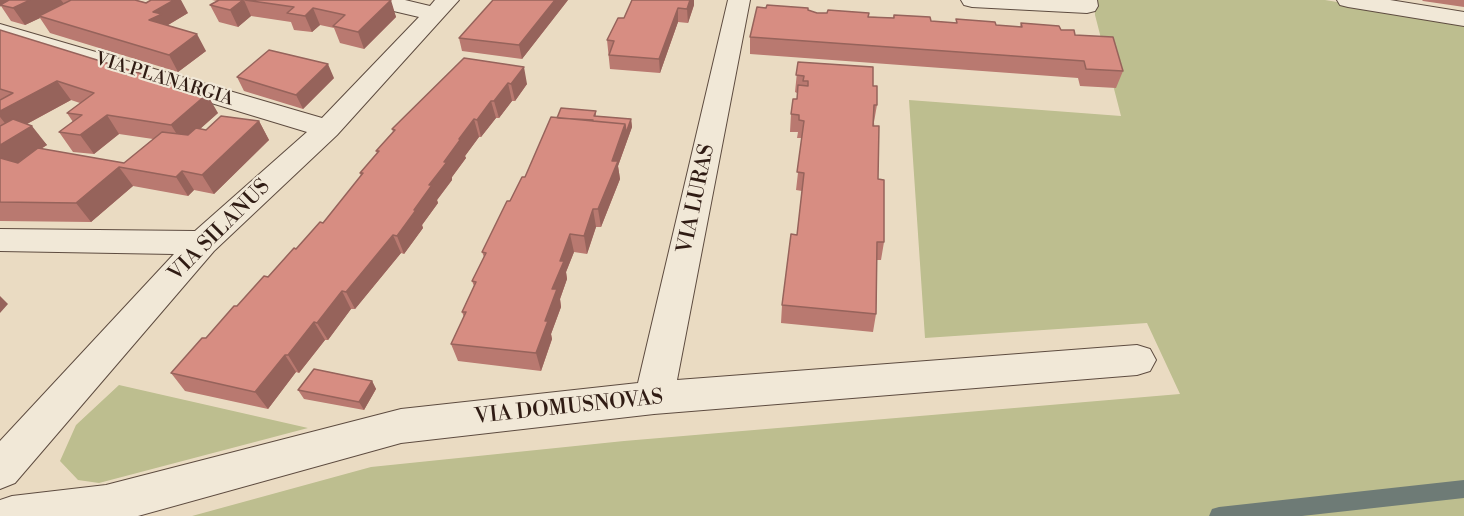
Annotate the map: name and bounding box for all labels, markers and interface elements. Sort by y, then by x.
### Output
street label: VIA PLANARGIA [92,49,236,111]
street label: VIA LURAS [673,142,721,256]
street label: VIA SILANUS [164,175,276,287]
street label: VIA DOMUSNOVAS [473,386,665,430]

